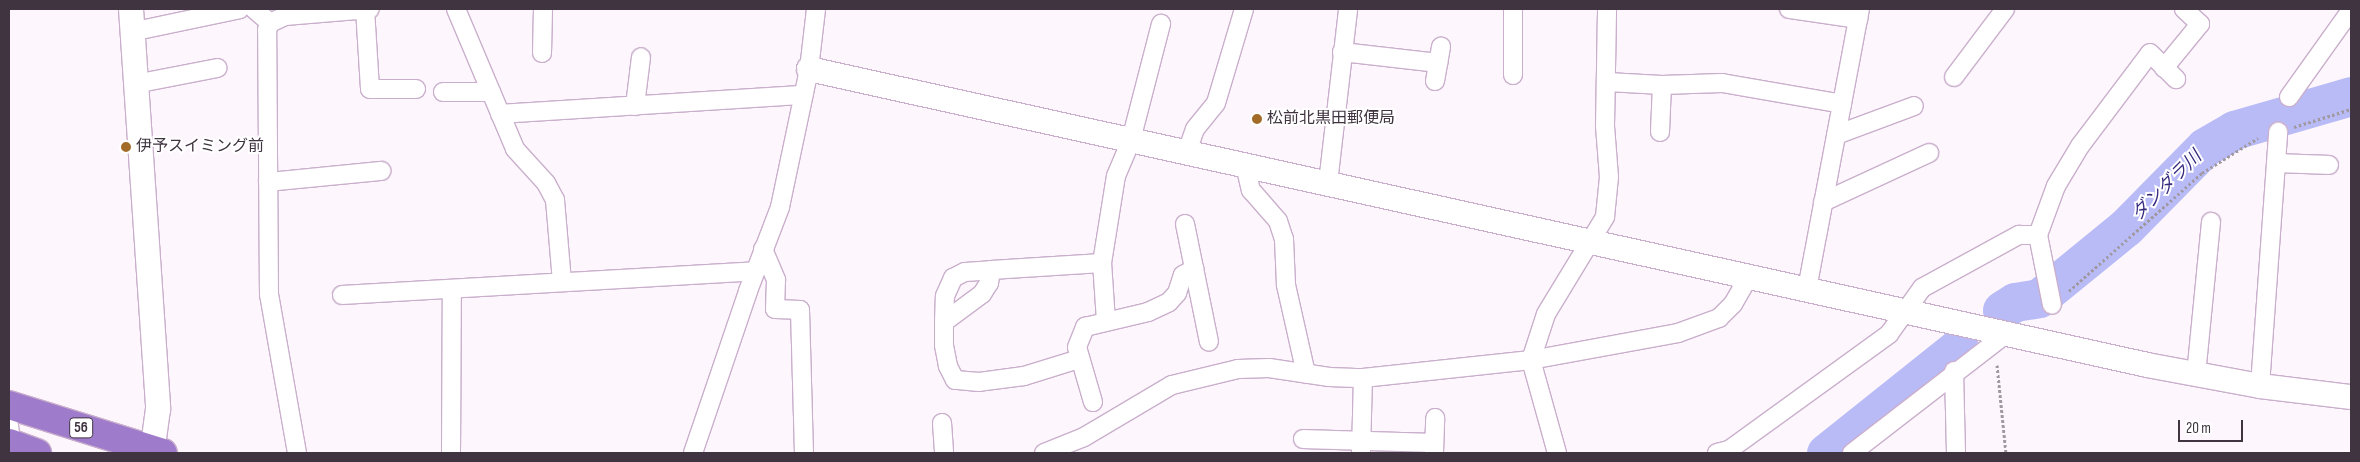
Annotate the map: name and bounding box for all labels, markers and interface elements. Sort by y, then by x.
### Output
place label: 松前北黒田郵便局 [1267,109,1395,129]
marker: 松前北黒田郵便局 [1251,113,1263,125]
place label: 伊予スイミング前 [136,137,264,157]
marker: 伊予スイミング前 [120,141,132,153]
water label: ダンダラ川 [2128,147,2206,225]
scale bar [2180,410,2245,442]
road number: 56 [68,416,94,440]
text: 20 m [2186,419,2211,438]

